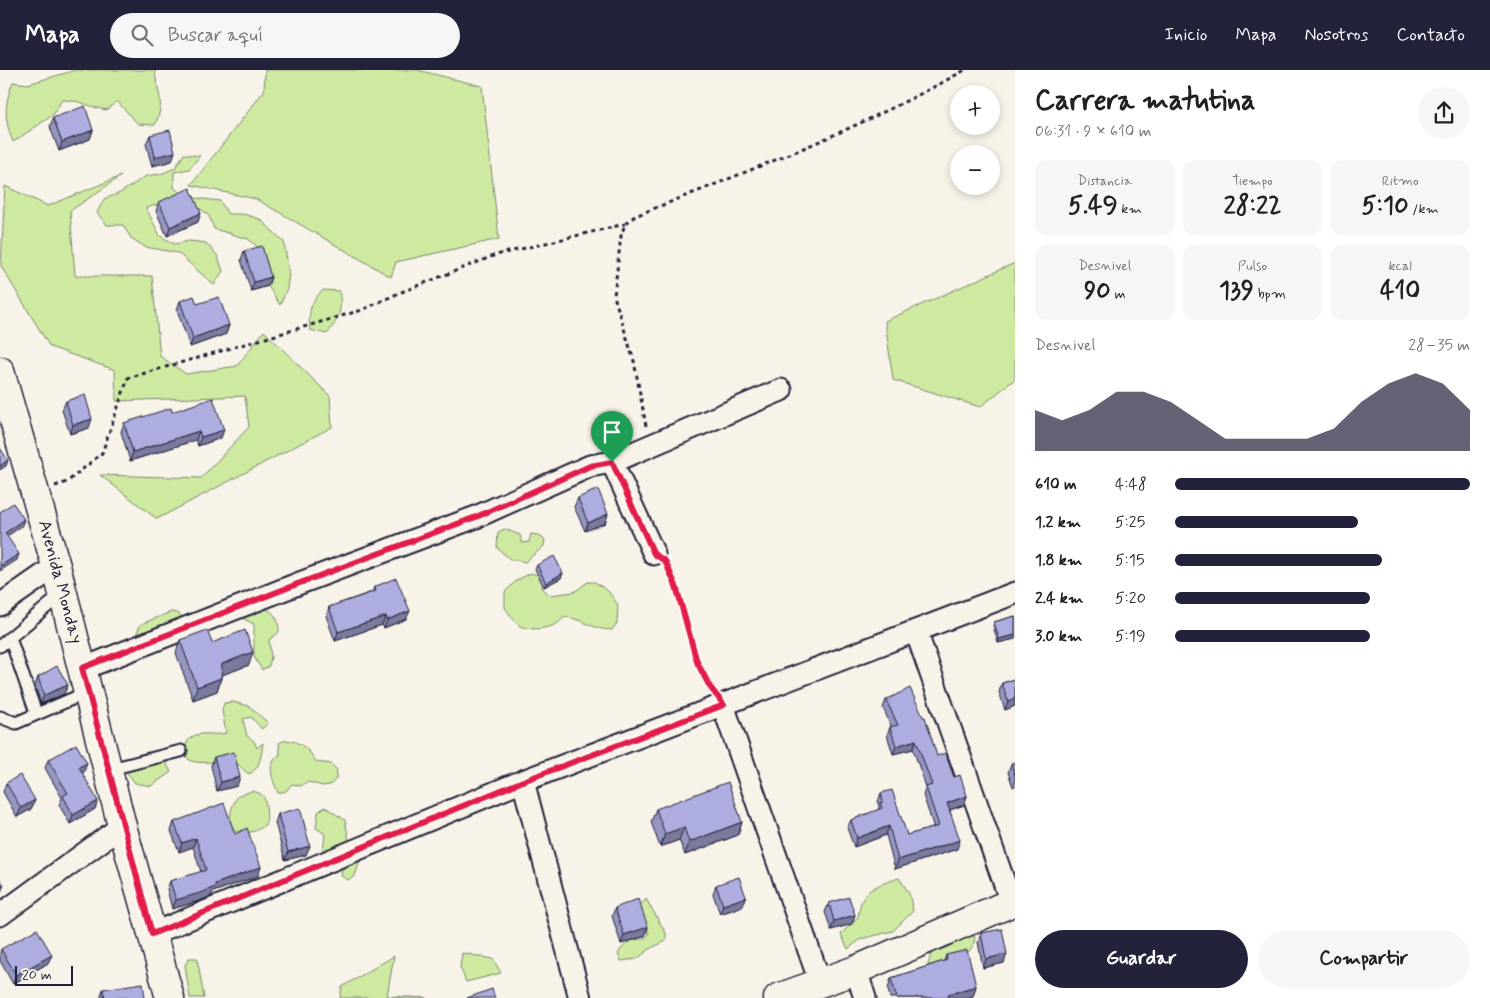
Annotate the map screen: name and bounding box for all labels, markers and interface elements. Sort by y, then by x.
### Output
search box [110,13,460,58]
text: Mapa [25,20,80,51]
icon: search [128,21,156,49]
text: Buscar aquí [168,23,263,48]
text: Inicio [1165,23,1207,47]
text: Mapa [1235,23,1276,47]
text: Nosotros [1304,23,1369,47]
text: Contacto [1397,23,1465,47]
text: Carrera matutina [1035,83,1255,120]
map controls [950,85,1000,195]
button: + [950,85,1000,135]
button: share [1418,87,1470,139]
text: 06:31 · 9 × 610 m [1035,121,1152,142]
button: − [950,145,1000,195]
text: Distancia [1078,172,1132,190]
text: Tiempo [1232,172,1273,190]
text: Ritmo [1382,172,1419,190]
text: 5.49 [1068,190,1118,223]
text: 28:22 [1223,190,1282,223]
text: 5:10 [1361,190,1409,223]
text: km [1118,200,1142,218]
text: /km [1409,200,1439,218]
text: Desnivel [1078,257,1131,275]
text: Pulso [1238,257,1267,275]
text: kcal [1388,257,1412,275]
text: 90 [1084,275,1111,308]
text: 139 [1219,275,1254,308]
text: 410 [1380,275,1420,308]
text: m [1111,285,1126,303]
text: bpm [1254,285,1286,303]
text: Desnivel [1035,335,1095,356]
text: 28–35 m [1408,335,1470,356]
pin [591,411,633,462]
icon: arrive [598,418,626,446]
text: 610 m [1035,474,1077,495]
text: 4:48 [1115,474,1147,495]
text: 1.2 km [1035,512,1081,533]
text: 5:25 [1115,512,1145,533]
street label: Avenida Monday [32,517,88,647]
text: 1.8 km [1035,550,1082,571]
text: 5:15 [1115,550,1145,571]
text: 2.4 km [1035,588,1083,609]
text: 5:20 [1115,588,1146,609]
text: 3.0 km [1035,626,1082,647]
text: 5:19 [1115,626,1146,647]
button: Guardar [1035,930,1248,988]
button: Compartir [1258,930,1470,988]
scale bar [15,963,72,986]
text: 20 m [22,966,52,984]

